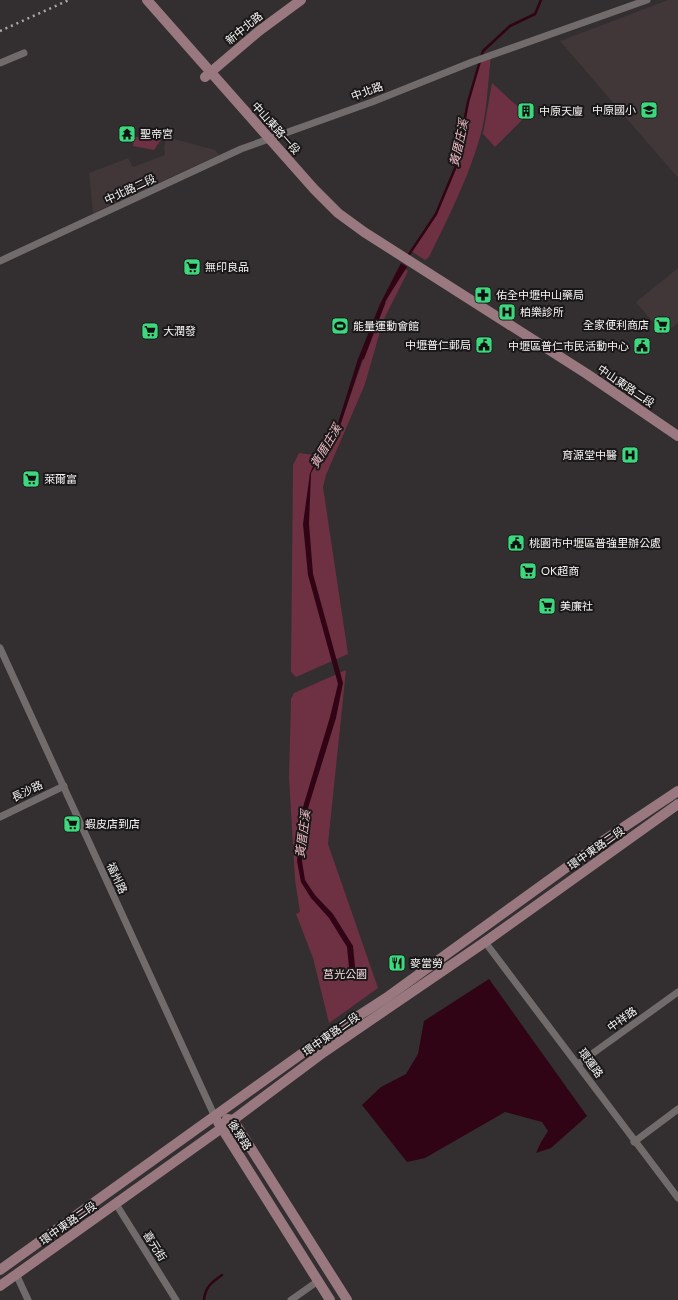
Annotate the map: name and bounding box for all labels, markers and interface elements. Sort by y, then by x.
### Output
street label: 新中北路 [222,9,265,47]
street label: 中北路 [349,79,385,102]
street label: 中山東路一段 [249,99,303,157]
school or university icon: 中原國小 [639,100,659,120]
building icon: 中原天廈 [516,101,536,121]
place label: 中原國小 [592,103,636,116]
place label: 中原天廈 [539,104,583,117]
water label: 黃厝庄溪 [446,116,470,168]
temple icon: 聖帝宮 [117,124,137,144]
place label: 聖帝宮 [140,127,173,140]
street label: 中北路二段 [102,171,157,206]
supermarket icon: 無印良品 [182,257,202,277]
place label: 無印良品 [205,260,249,273]
pharmacy icon: 佑全中壢中山藥局 [473,285,493,305]
place label: 佑全中壢中山藥局 [496,288,584,301]
hospital icon: 柏樂診所 [497,302,517,322]
place label: 柏樂診所 [520,305,564,318]
supermarket icon: 全家便利商店 [652,315,672,335]
sports icon: 能量運動會館 [330,316,350,336]
place label: 全家便利商店 [583,318,649,331]
place label: 能量運動會館 [353,319,419,332]
supermarket icon: 大潤發 [140,321,160,341]
place label: 大潤發 [163,324,196,337]
public building icon: 中壢普仁郵局 [474,335,494,355]
public building icon: 中壢區普仁市民活動中心 [632,336,652,356]
place label: 中壢普仁郵局 [405,338,471,351]
place label: 中壢區普仁市民活動中心 [508,339,629,352]
street label: 中山東路二段 [595,362,657,409]
water label: 黃厝庄溪 [307,420,345,470]
hospital icon: 育源堂中醫 [620,445,640,465]
place label: 育源堂中醫 [562,448,617,461]
supermarket icon: 萊爾富 [21,469,41,489]
place label: 萊爾富 [44,472,77,485]
public building icon: 桃園市中壢區普強里辦公處 [506,533,526,553]
place label: 桃園市中壢區普強里辦公處 [529,536,661,549]
supermarket icon: OK超商 [518,561,538,581]
place label: OK超商 [541,564,579,577]
supermarket icon: 美廉社 [537,596,557,616]
place label: 美廉社 [560,599,593,612]
street label: 長沙路 [9,777,44,804]
water label: 黃厝庄溪 [292,807,312,859]
supermarket icon: 蝦皮店到店 [62,814,82,834]
place label: 蝦皮店到店 [85,817,140,830]
street label: 環中東路二段 [565,823,626,872]
street label: 福州路 [105,860,130,895]
restaurant icon: 麥當勞 [387,953,407,973]
place label: 麥當勞 [410,956,443,969]
park label: 莒光公園 [323,967,367,980]
street label: 中祥路 [604,1004,639,1033]
street label: 環中東路二段 [300,1009,361,1058]
street label: 環運路 [576,1046,606,1080]
street label: 後寮路 [226,1117,255,1152]
street label: 環中東路二段 [37,1198,98,1247]
street label: 喜元街 [141,1228,170,1263]

